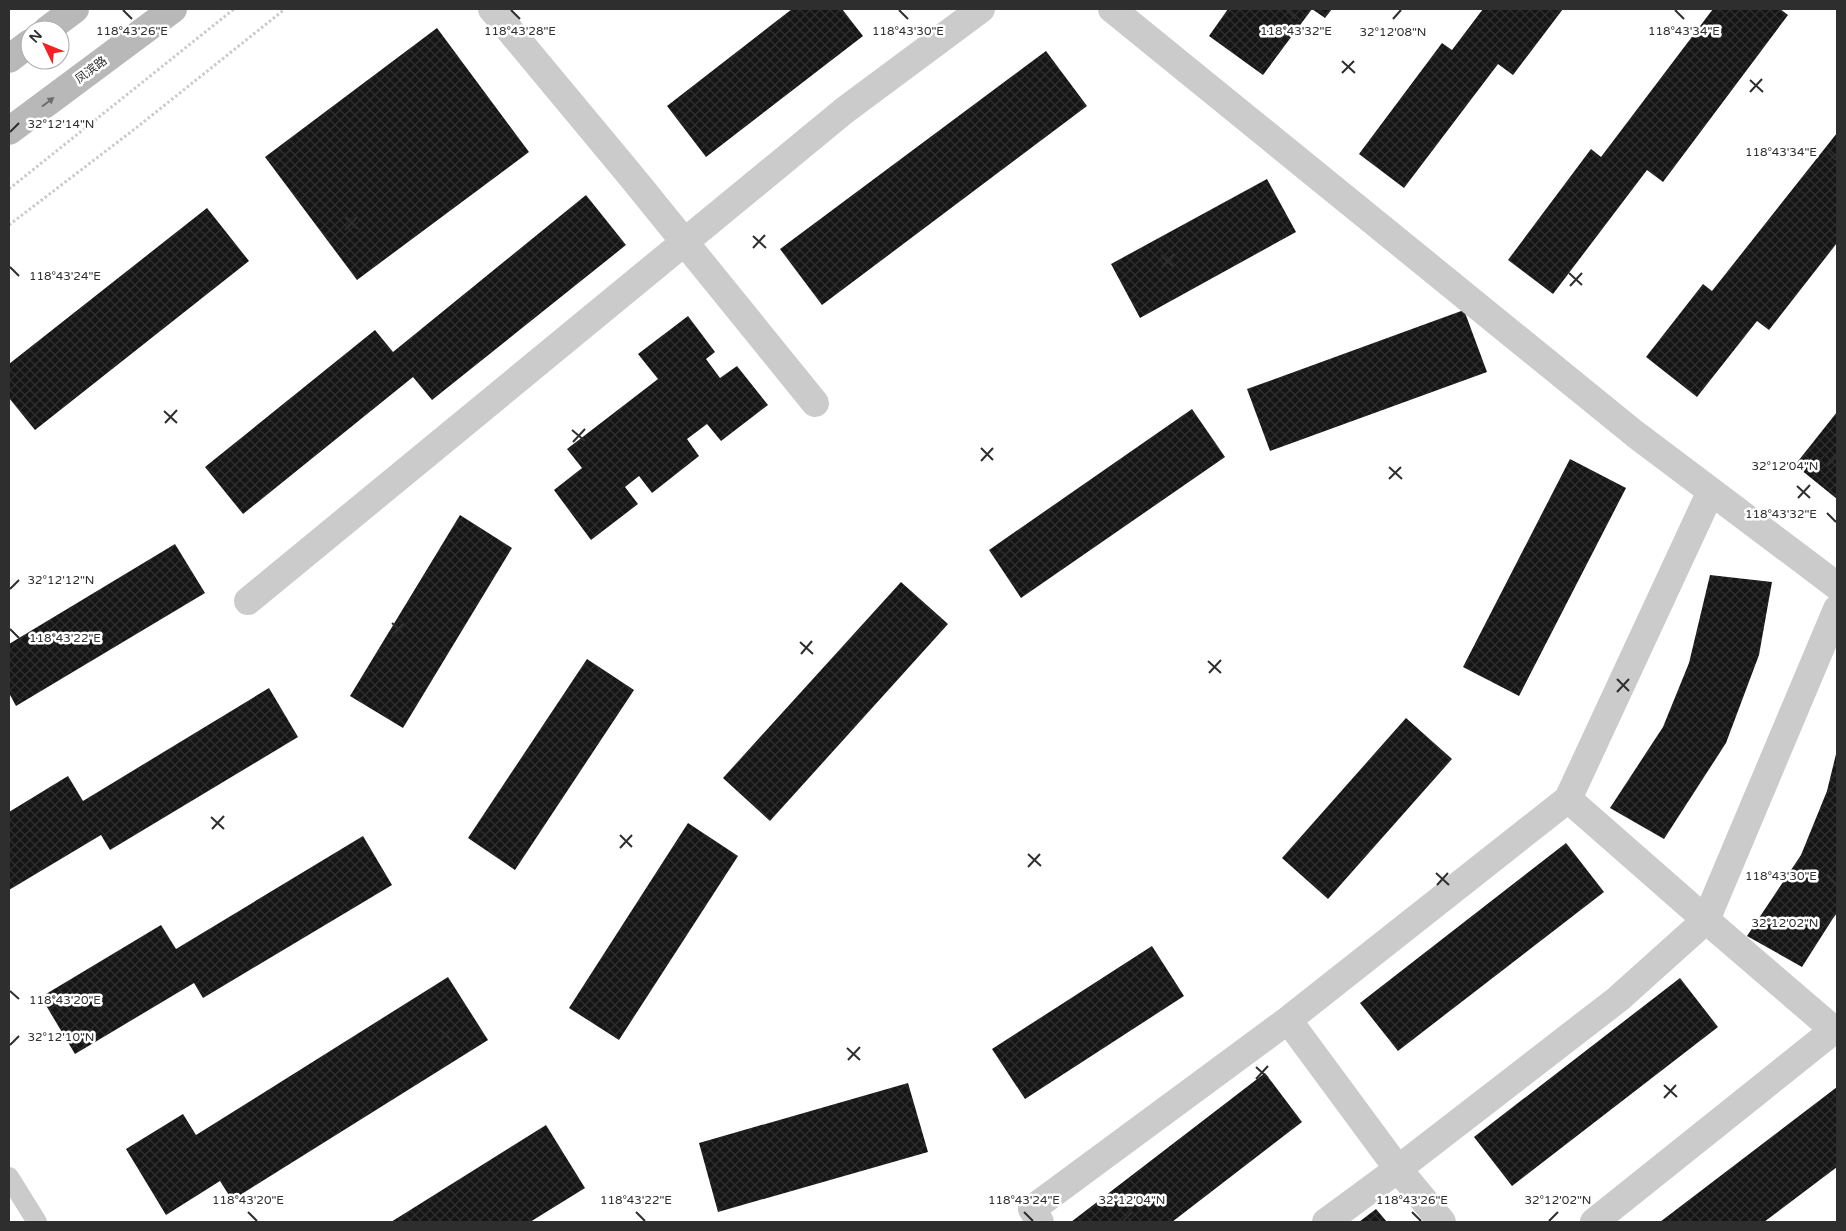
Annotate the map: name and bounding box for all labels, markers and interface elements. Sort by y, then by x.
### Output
north arrow [20,20,70,70]
text: 118°43'26"E [96,24,168,38]
text: 118°43'28"E [484,24,556,38]
text: 118°43'30"E [872,24,944,38]
text: 118°43'32"E [1260,24,1332,38]
text: 118°43'34"E [1648,24,1720,38]
text: 32°12'08"N [1360,25,1427,39]
text: N [26,27,46,46]
street label: 凤滨路 [72,54,110,86]
one-way arrow [41,97,55,107]
text: 32°12'14"N [28,117,95,131]
text: 118°43'34"E [1745,145,1817,159]
text: 118°43'24"E [29,269,101,283]
text: 32°12'04"N [1752,459,1819,473]
text: 118°43'32"E [1745,507,1817,521]
text: 32°12'12"N [28,573,95,587]
text: 118°43'22"E [29,631,101,645]
text: 118°43'30"E [1745,869,1817,883]
text: 32°12'02"N [1752,916,1819,930]
text: 118°43'20"E [29,993,101,1007]
text: 32°12'10"N [28,1030,95,1044]
text: 118°43'20"E [212,1193,284,1207]
text: 118°43'22"E [600,1193,672,1207]
text: 118°43'24"E [988,1193,1060,1207]
text: 32°12'04"N [1099,1193,1166,1207]
text: 118°43'26"E [1376,1193,1448,1207]
text: 32°12'02"N [1525,1193,1592,1207]

